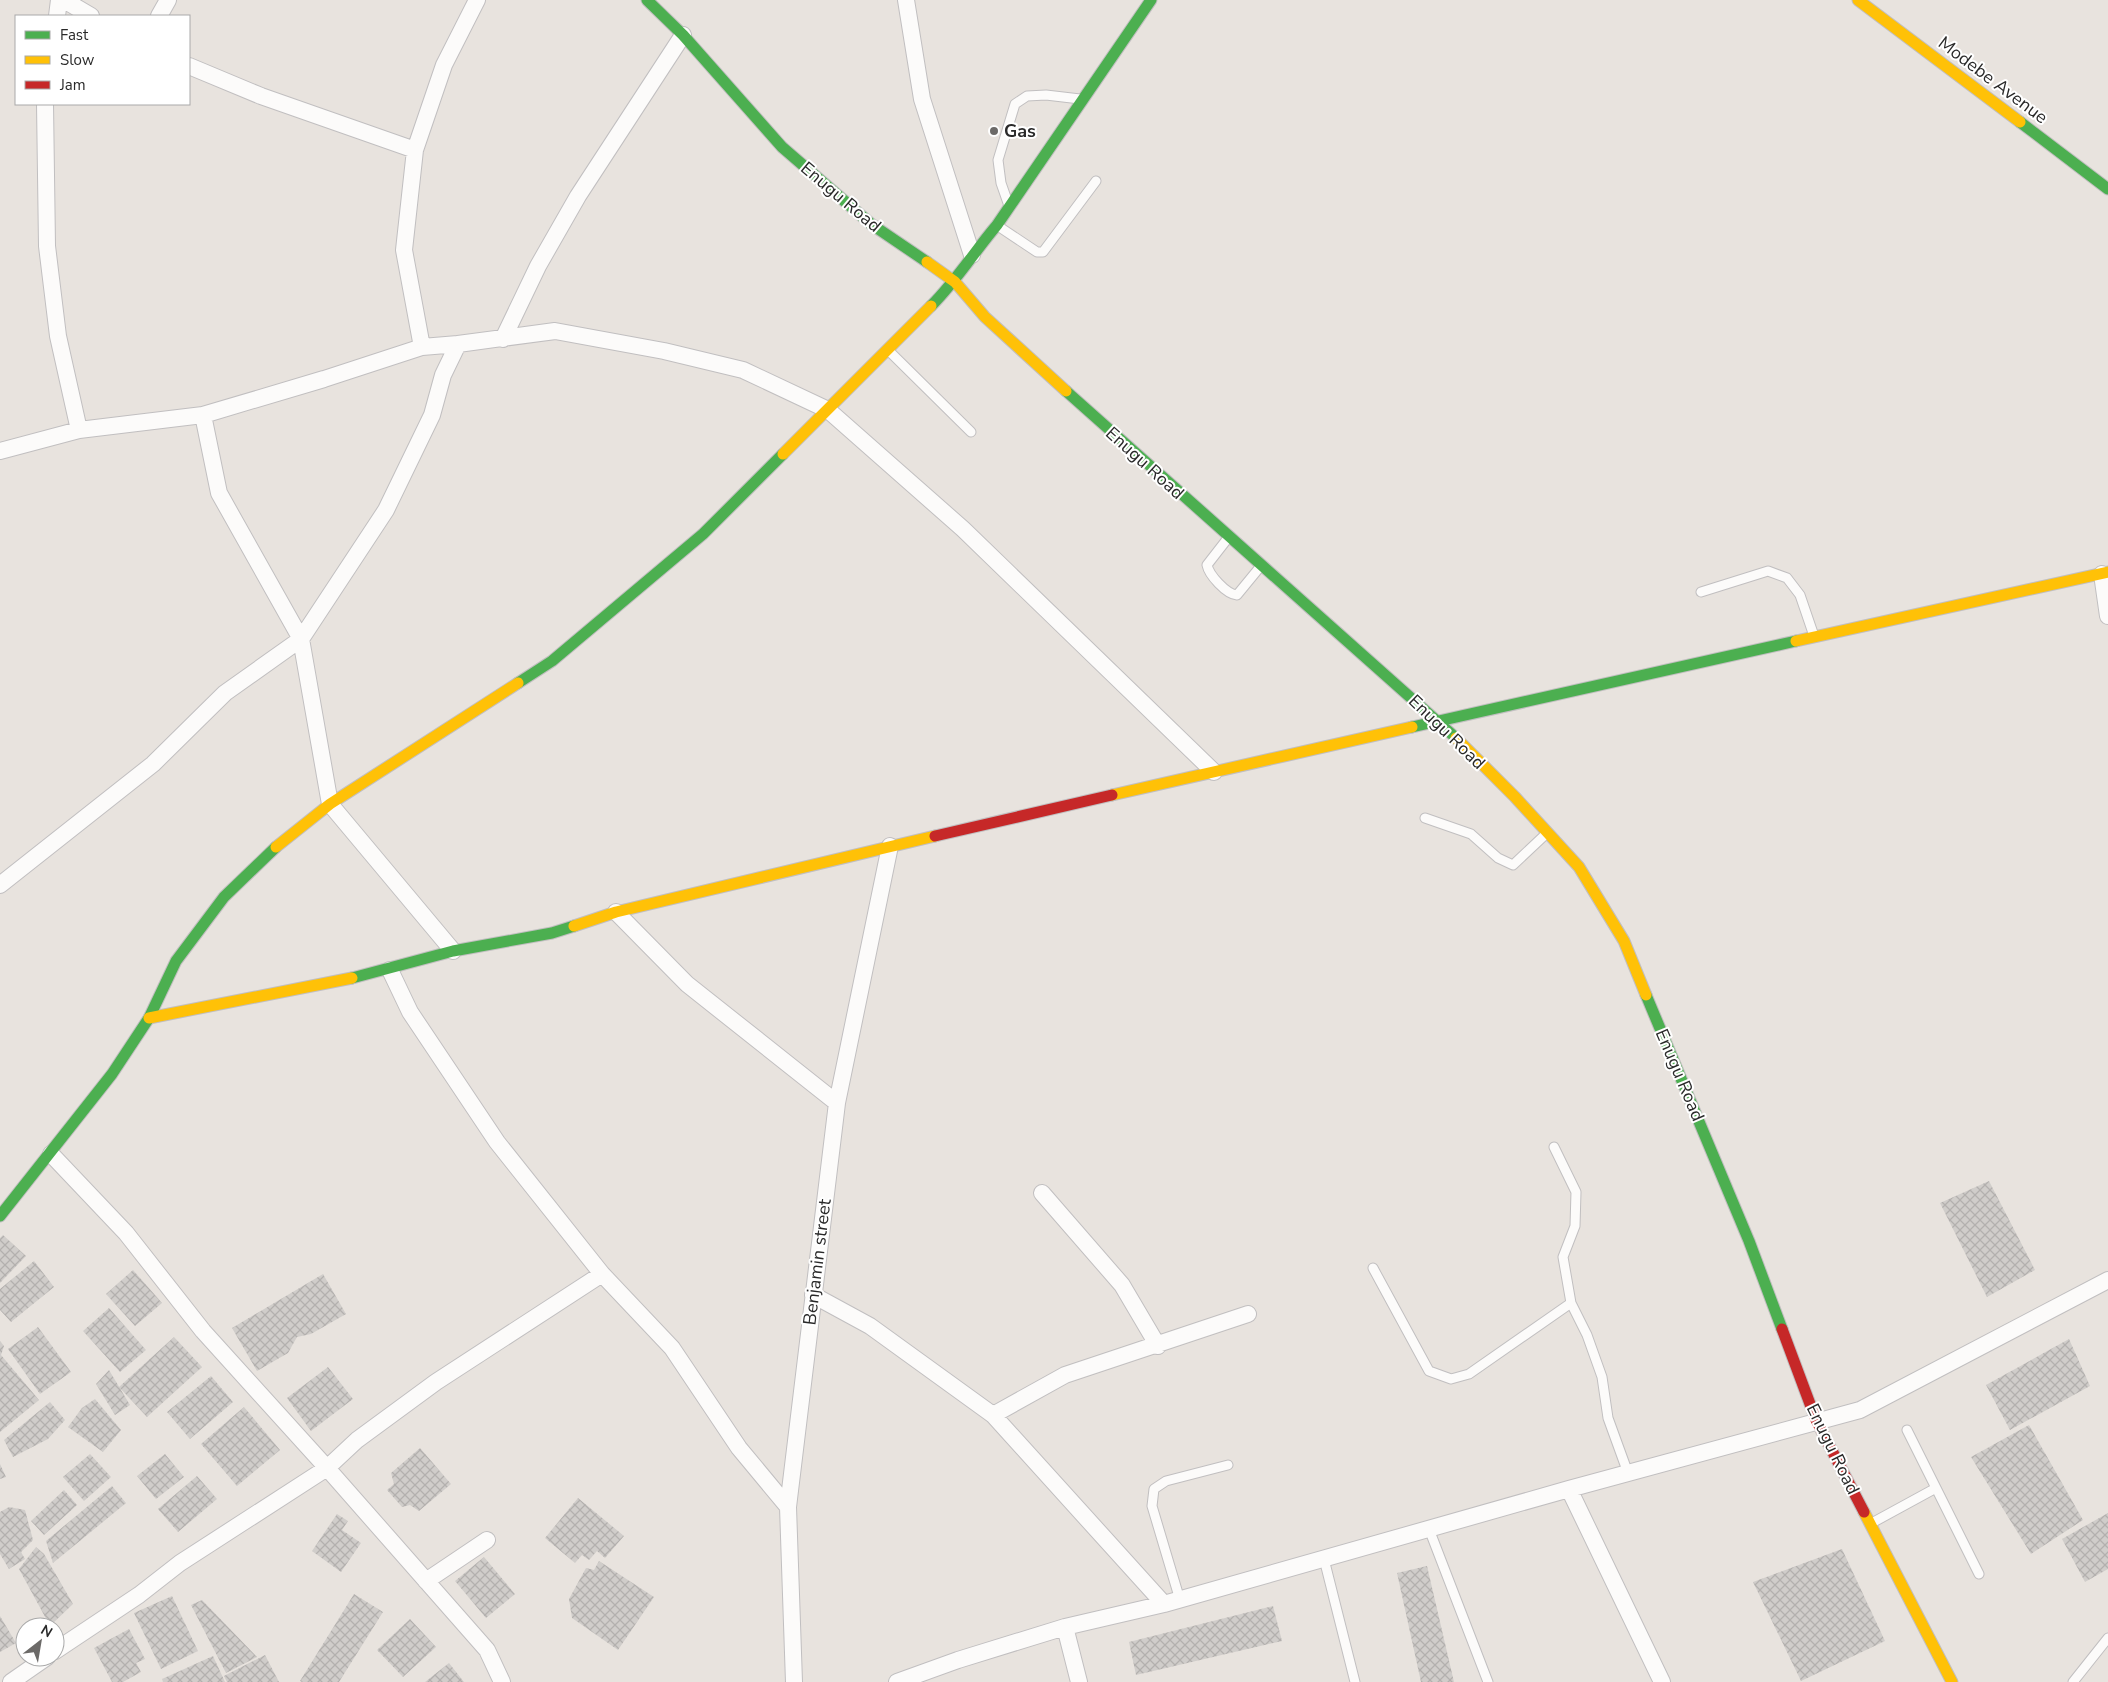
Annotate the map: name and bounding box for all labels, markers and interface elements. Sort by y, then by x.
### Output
legend [15,15,190,105]
text: Fast [60,25,89,45]
street label: Modebe Avenue [1933,31,2053,129]
text: Slow [60,50,95,70]
text: Jam [59,75,86,95]
place label: Gas [1004,119,1036,143]
marker: Gas [988,125,1000,137]
street label: Enugu Road [796,156,886,238]
street label: Enugu Road [1101,421,1189,505]
street label: Enugu Road [1403,689,1491,775]
street label: Enugu Road [1650,1025,1710,1125]
street label: Benjamin street [797,1197,837,1326]
street label: Enugu Road [1801,1400,1865,1498]
north arrow [15,1617,65,1667]
text: N [37,1620,56,1642]

